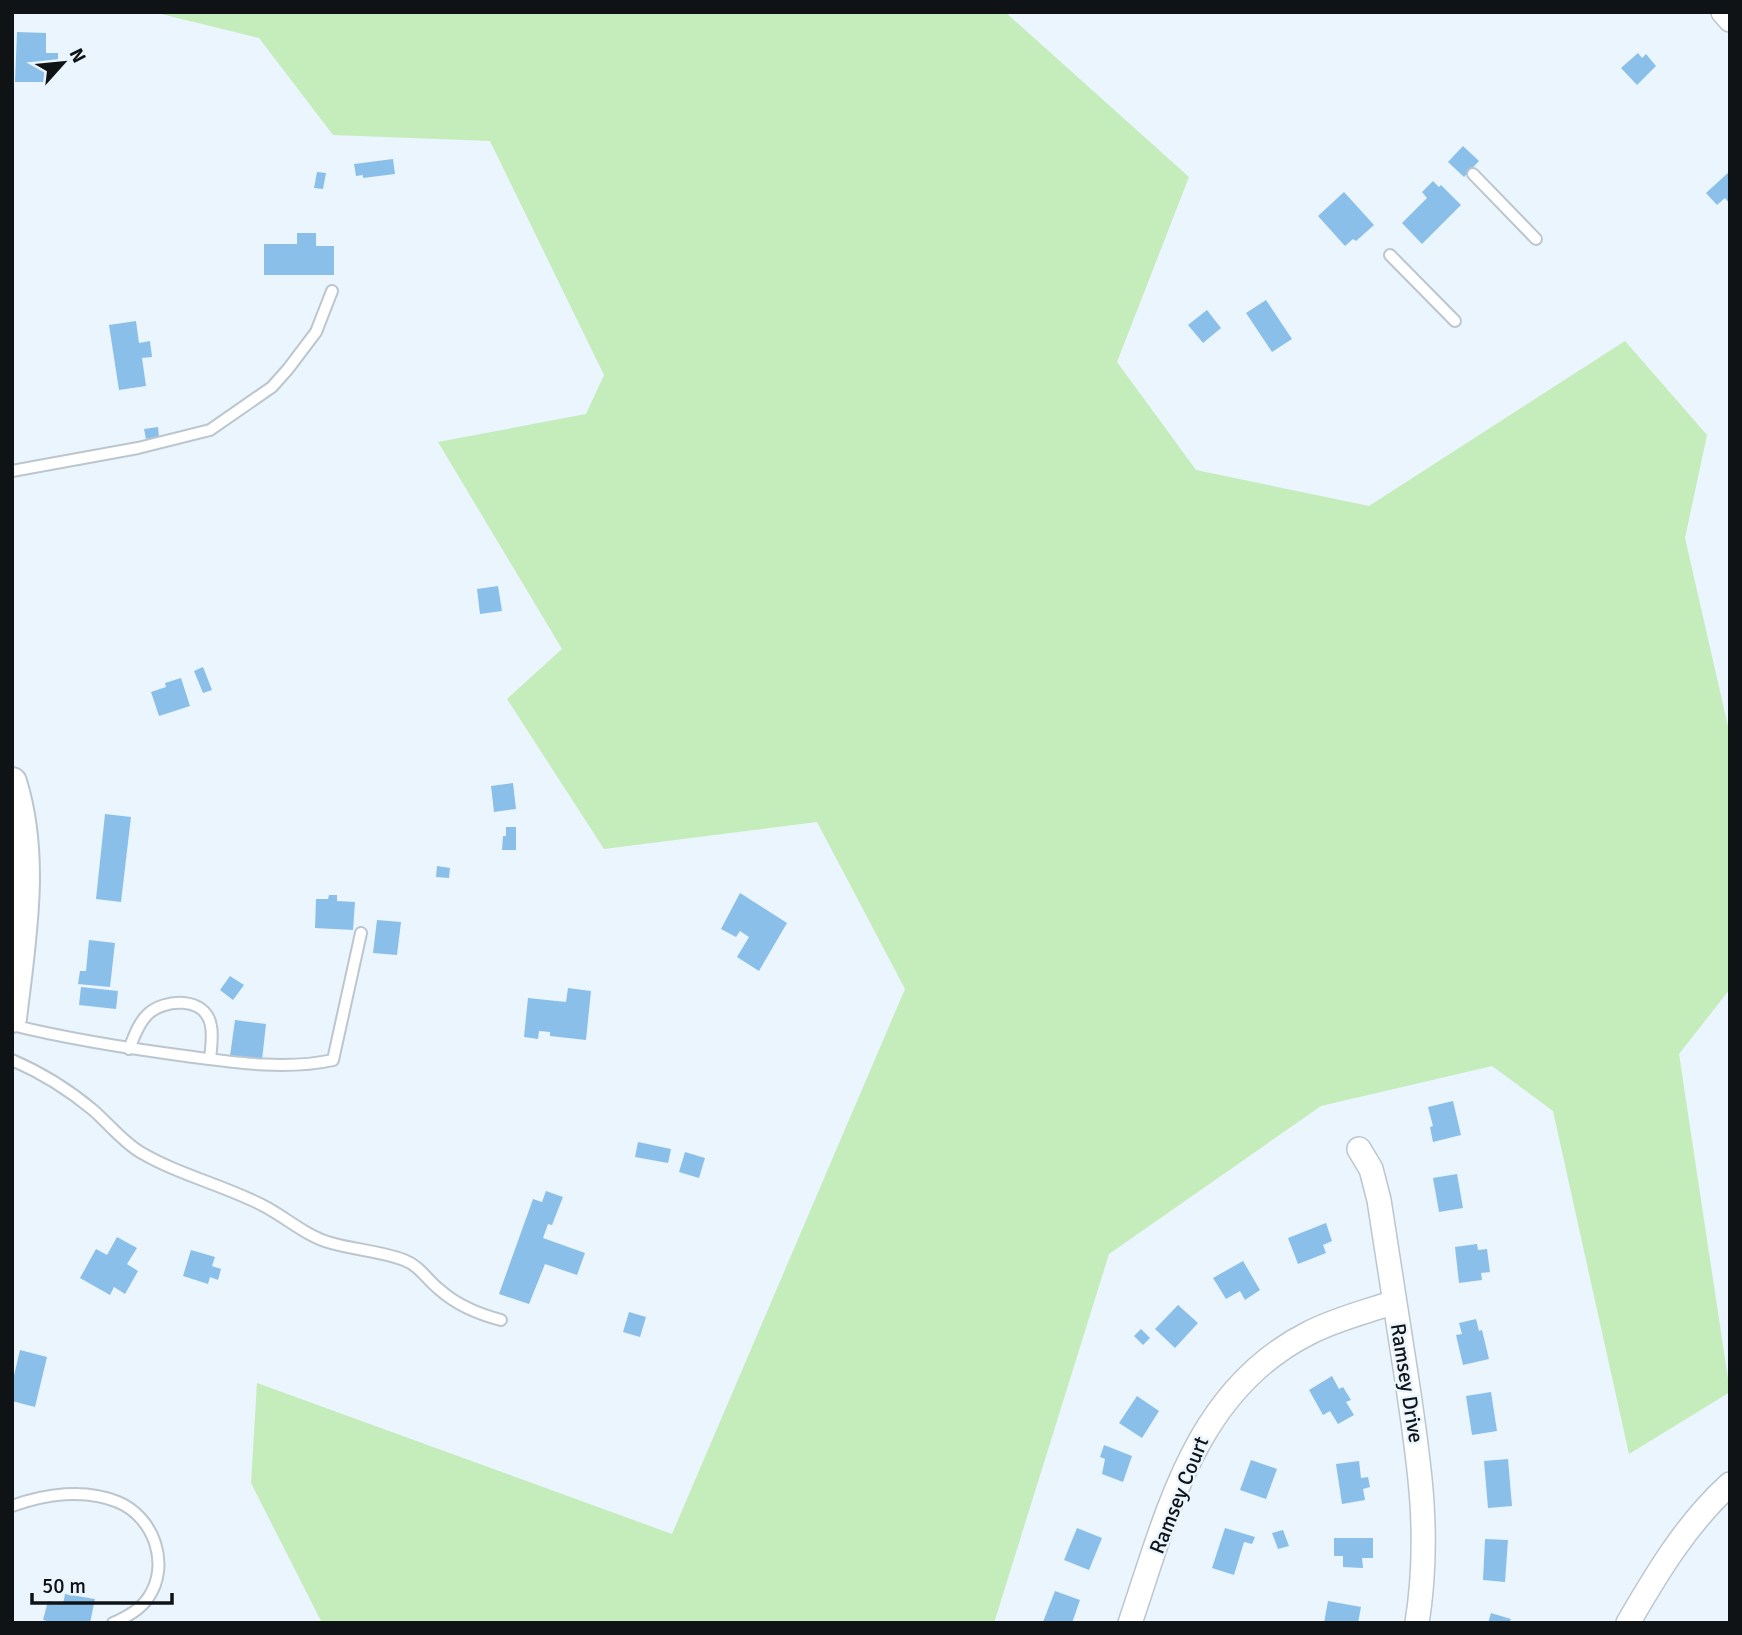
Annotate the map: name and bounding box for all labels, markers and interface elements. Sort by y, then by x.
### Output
north arrow [28,28,98,98]
text: N [64,44,91,67]
street label: Ramsey Drive [1385,1321,1429,1445]
street label: Ramsey Court [1144,1433,1214,1557]
scale bar [32,1562,172,1606]
text: 50 m [42,1573,86,1599]

